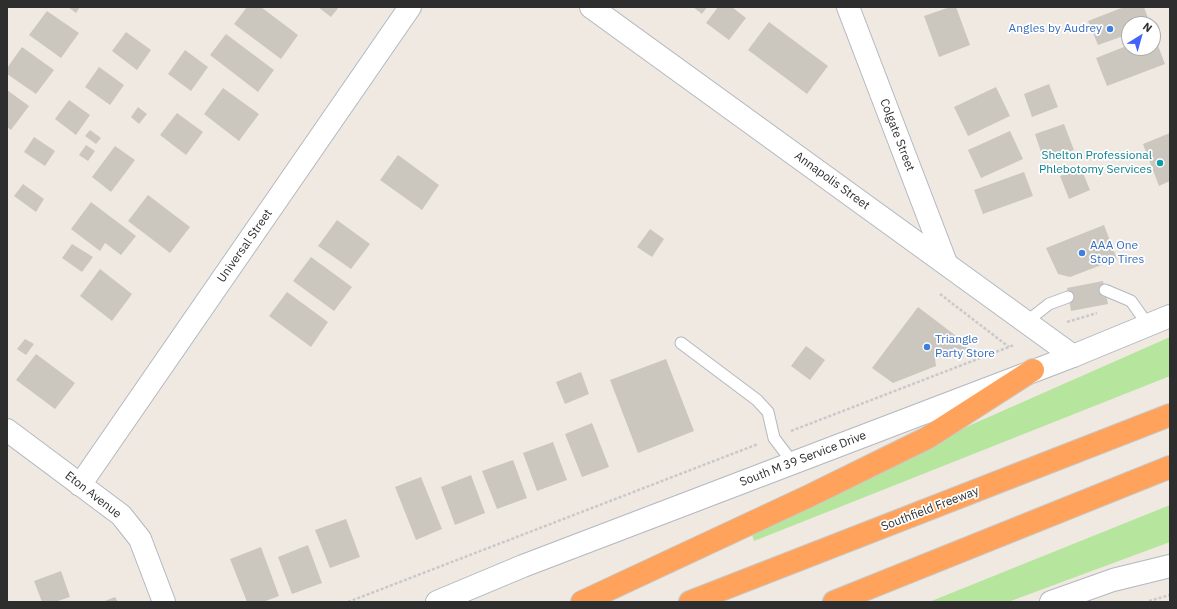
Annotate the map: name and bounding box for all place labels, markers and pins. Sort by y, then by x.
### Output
place label: Angles by Audrey [1009,22,1102,36]
marker: Angles by Audrey [1105,24,1115,34]
place label: Shelton Professional Phlebotomy Services [1039,149,1152,177]
marker: Shelton Professional Phlebotomy Services [1155,158,1165,168]
place label: AAA One Stop Tires [1090,239,1144,267]
marker: AAA One Stop Tires [1077,248,1087,258]
place label: Triangle Party Store [935,333,995,361]
marker: Triangle Party Store [922,342,932,352]

